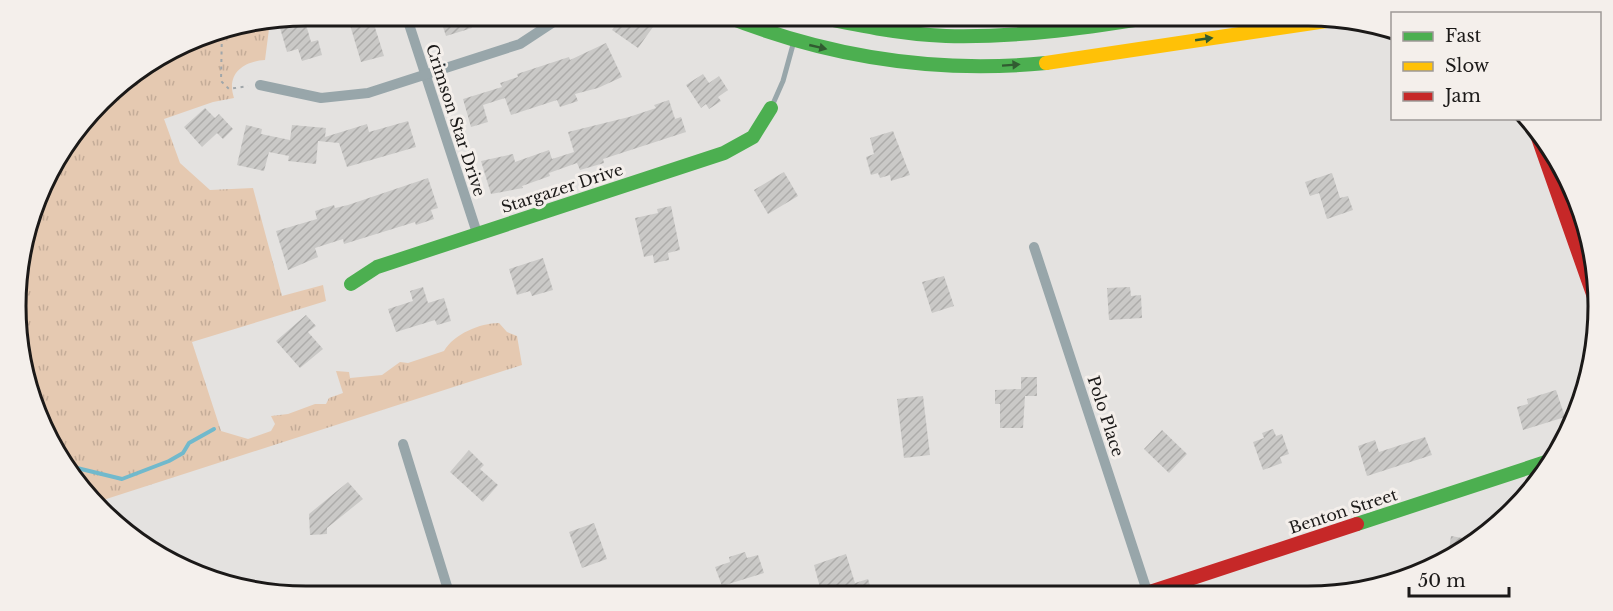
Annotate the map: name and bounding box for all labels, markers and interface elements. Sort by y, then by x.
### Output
legend [1391,12,1601,120]
text: Fast [1445,25,1482,47]
one-way arrow [1195,35,1214,44]
street label: Crimson Star Drive [422,41,490,199]
one-way arrow [808,42,827,52]
text: Slow [1445,55,1490,77]
one-way arrow [1001,61,1020,70]
text: Jam [1443,85,1481,107]
street label: Stargazer Drive [499,159,625,217]
street label: Polo Place [1084,373,1128,459]
street label: Benton Street [1286,484,1400,538]
scale bar [1409,560,1510,598]
text: 50 m [1418,570,1466,592]

